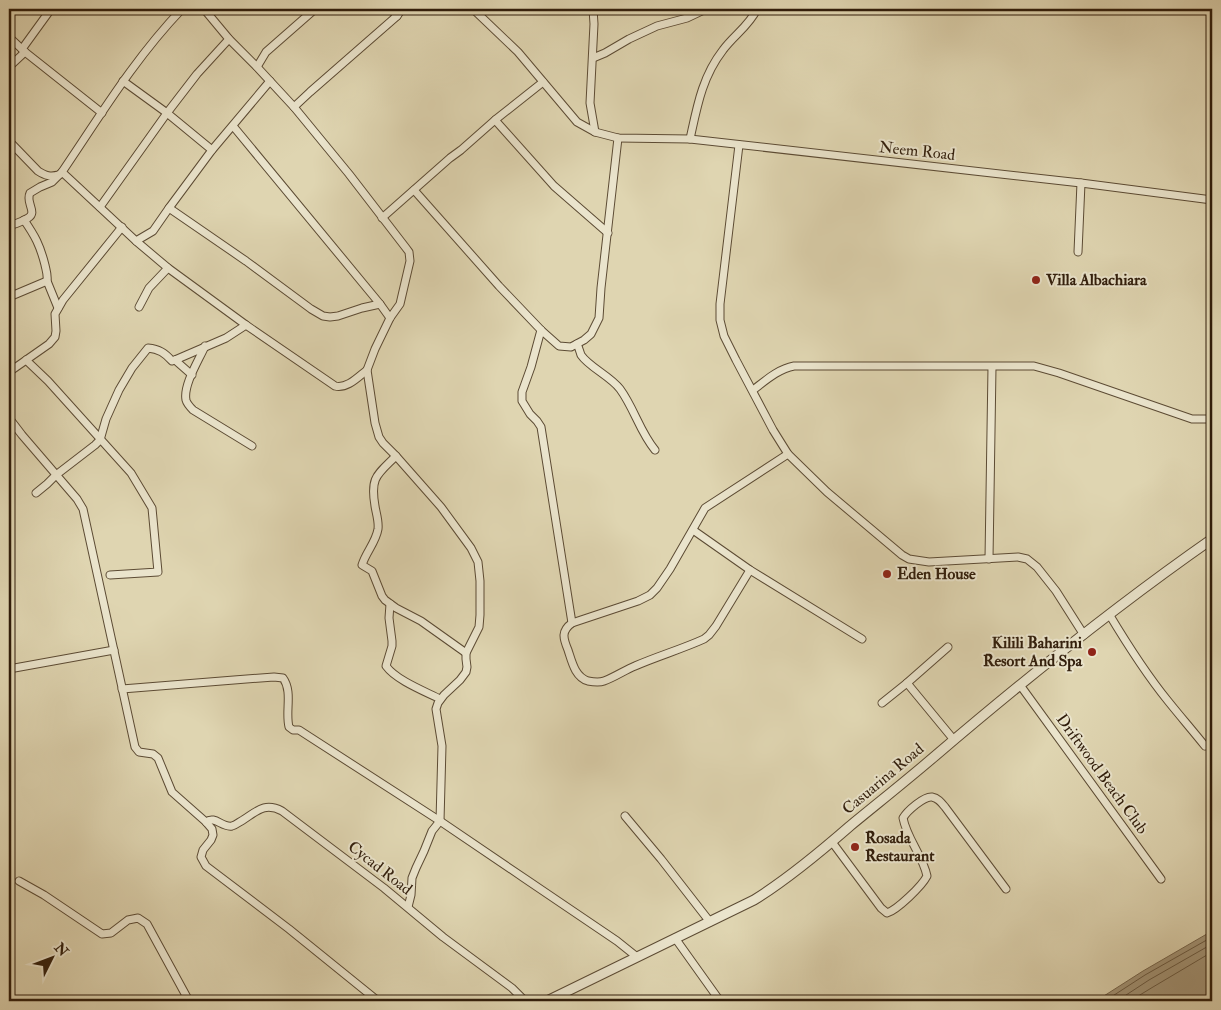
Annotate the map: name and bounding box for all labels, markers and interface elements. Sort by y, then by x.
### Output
street label: Neem Road [878,137,956,165]
place label: Villa Albachiara [1045,270,1147,290]
marker: Villa Albachiara [1030,274,1042,286]
place label: Eden House [897,564,976,584]
marker: Eden House [881,568,893,580]
place label: Kilili Baharini Resort And Spa [983,633,1083,672]
marker: Kilili Baharini Resort And Spa [1086,646,1098,658]
street label: Driftwood Beach Club [1052,710,1152,838]
street label: Casuarina Road [838,739,928,819]
place label: Rosada Restaurant [865,828,935,866]
street label: Cycad Road [344,837,416,899]
marker: Rosada Restaurant [849,841,861,853]
north arrow [28,932,78,982]
text: N [50,939,72,960]

